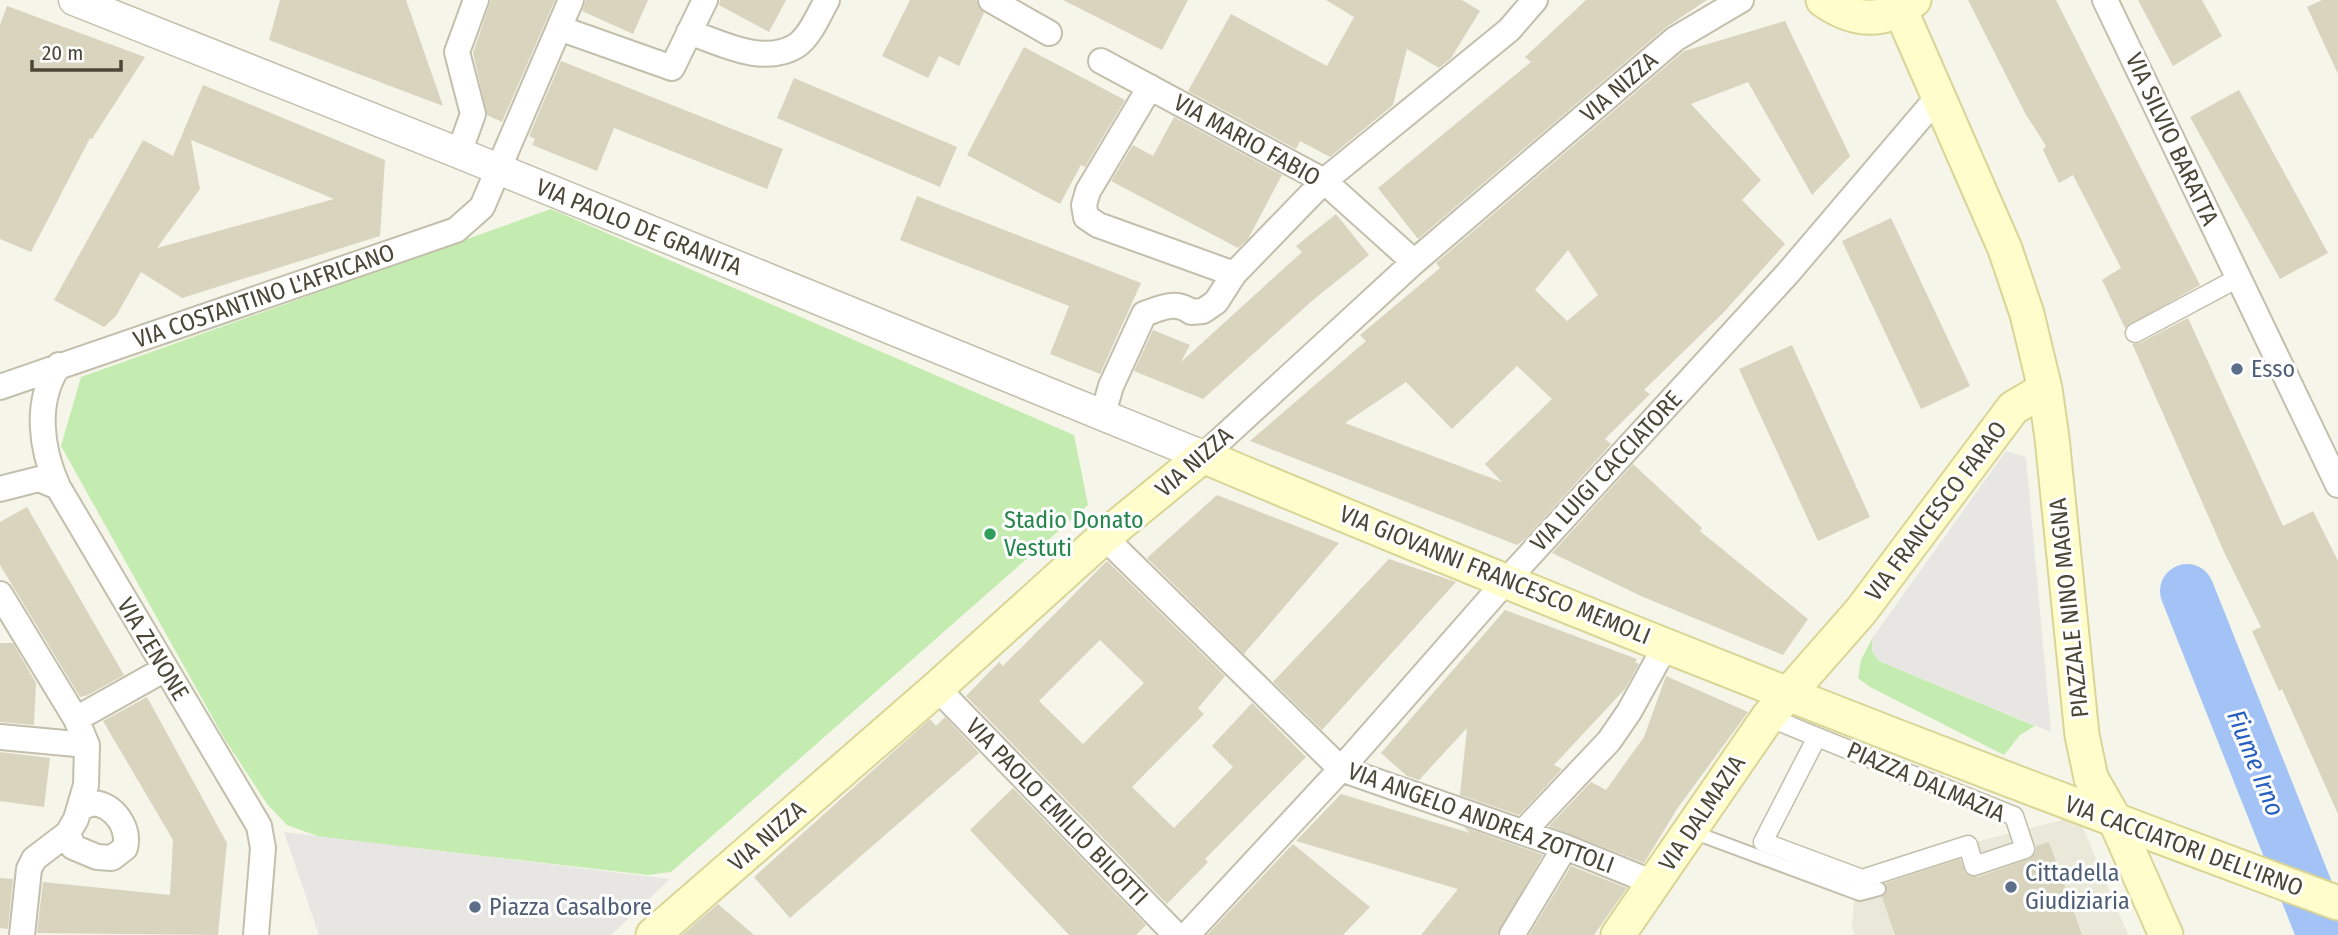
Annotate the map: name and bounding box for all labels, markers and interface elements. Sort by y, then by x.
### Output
scale bar [32,28,121,72]
text: 20 m [42,40,83,66]
street label: VIA NIZZA [1575,46,1663,128]
street label: VIA SILVIO BARATTA [2120,48,2224,230]
street label: VIA MARIO FABIO [1169,88,1325,192]
street label: VIA PAOLO DE GRANITA [532,173,746,281]
street label: VIA COSTANTINO L'AFRICANO [130,238,398,354]
place label: Esso [2251,355,2295,383]
marker: Esso [2229,361,2245,377]
street label: VIA LUIGI CACCIATORE [1525,385,1687,557]
street label: VIA FRANCESCO FARAO [1859,416,2013,606]
street label: VIA NIZZA [1150,421,1238,503]
street label: PIAZZALE NINO MAGNA [2044,496,2094,719]
street label: VIA GIOVANNI FRANCESCO MEMOLI [1335,500,1655,650]
place label: Stadio Donato Vestuti [1004,506,1144,562]
marker: Stadio Donato Vestuti [982,526,998,542]
street label: VIA ZENONE [111,593,195,705]
water label: Fiume Irno [2220,706,2291,821]
street label: VIA PAOLO EMILIO BILOTTI [960,713,1154,911]
street label: PIAZZA DALMAZIA [1843,736,2010,828]
street label: VIA DALMAZIA [1653,750,1751,876]
street label: VIA ANGELO ANDREA ZOTTOLI [1344,757,1618,879]
street label: VIA CACCIATORI DELL'IRNO [2061,790,2307,902]
street label: VIA NIZZA [723,795,811,877]
place label: Cittadella Giudiziaria [2025,859,2130,915]
marker: Cittadella Giudiziaria [2003,879,2019,895]
place label: Piazza Casalbore [489,893,652,921]
marker: Piazza Casalbore [467,899,483,915]

